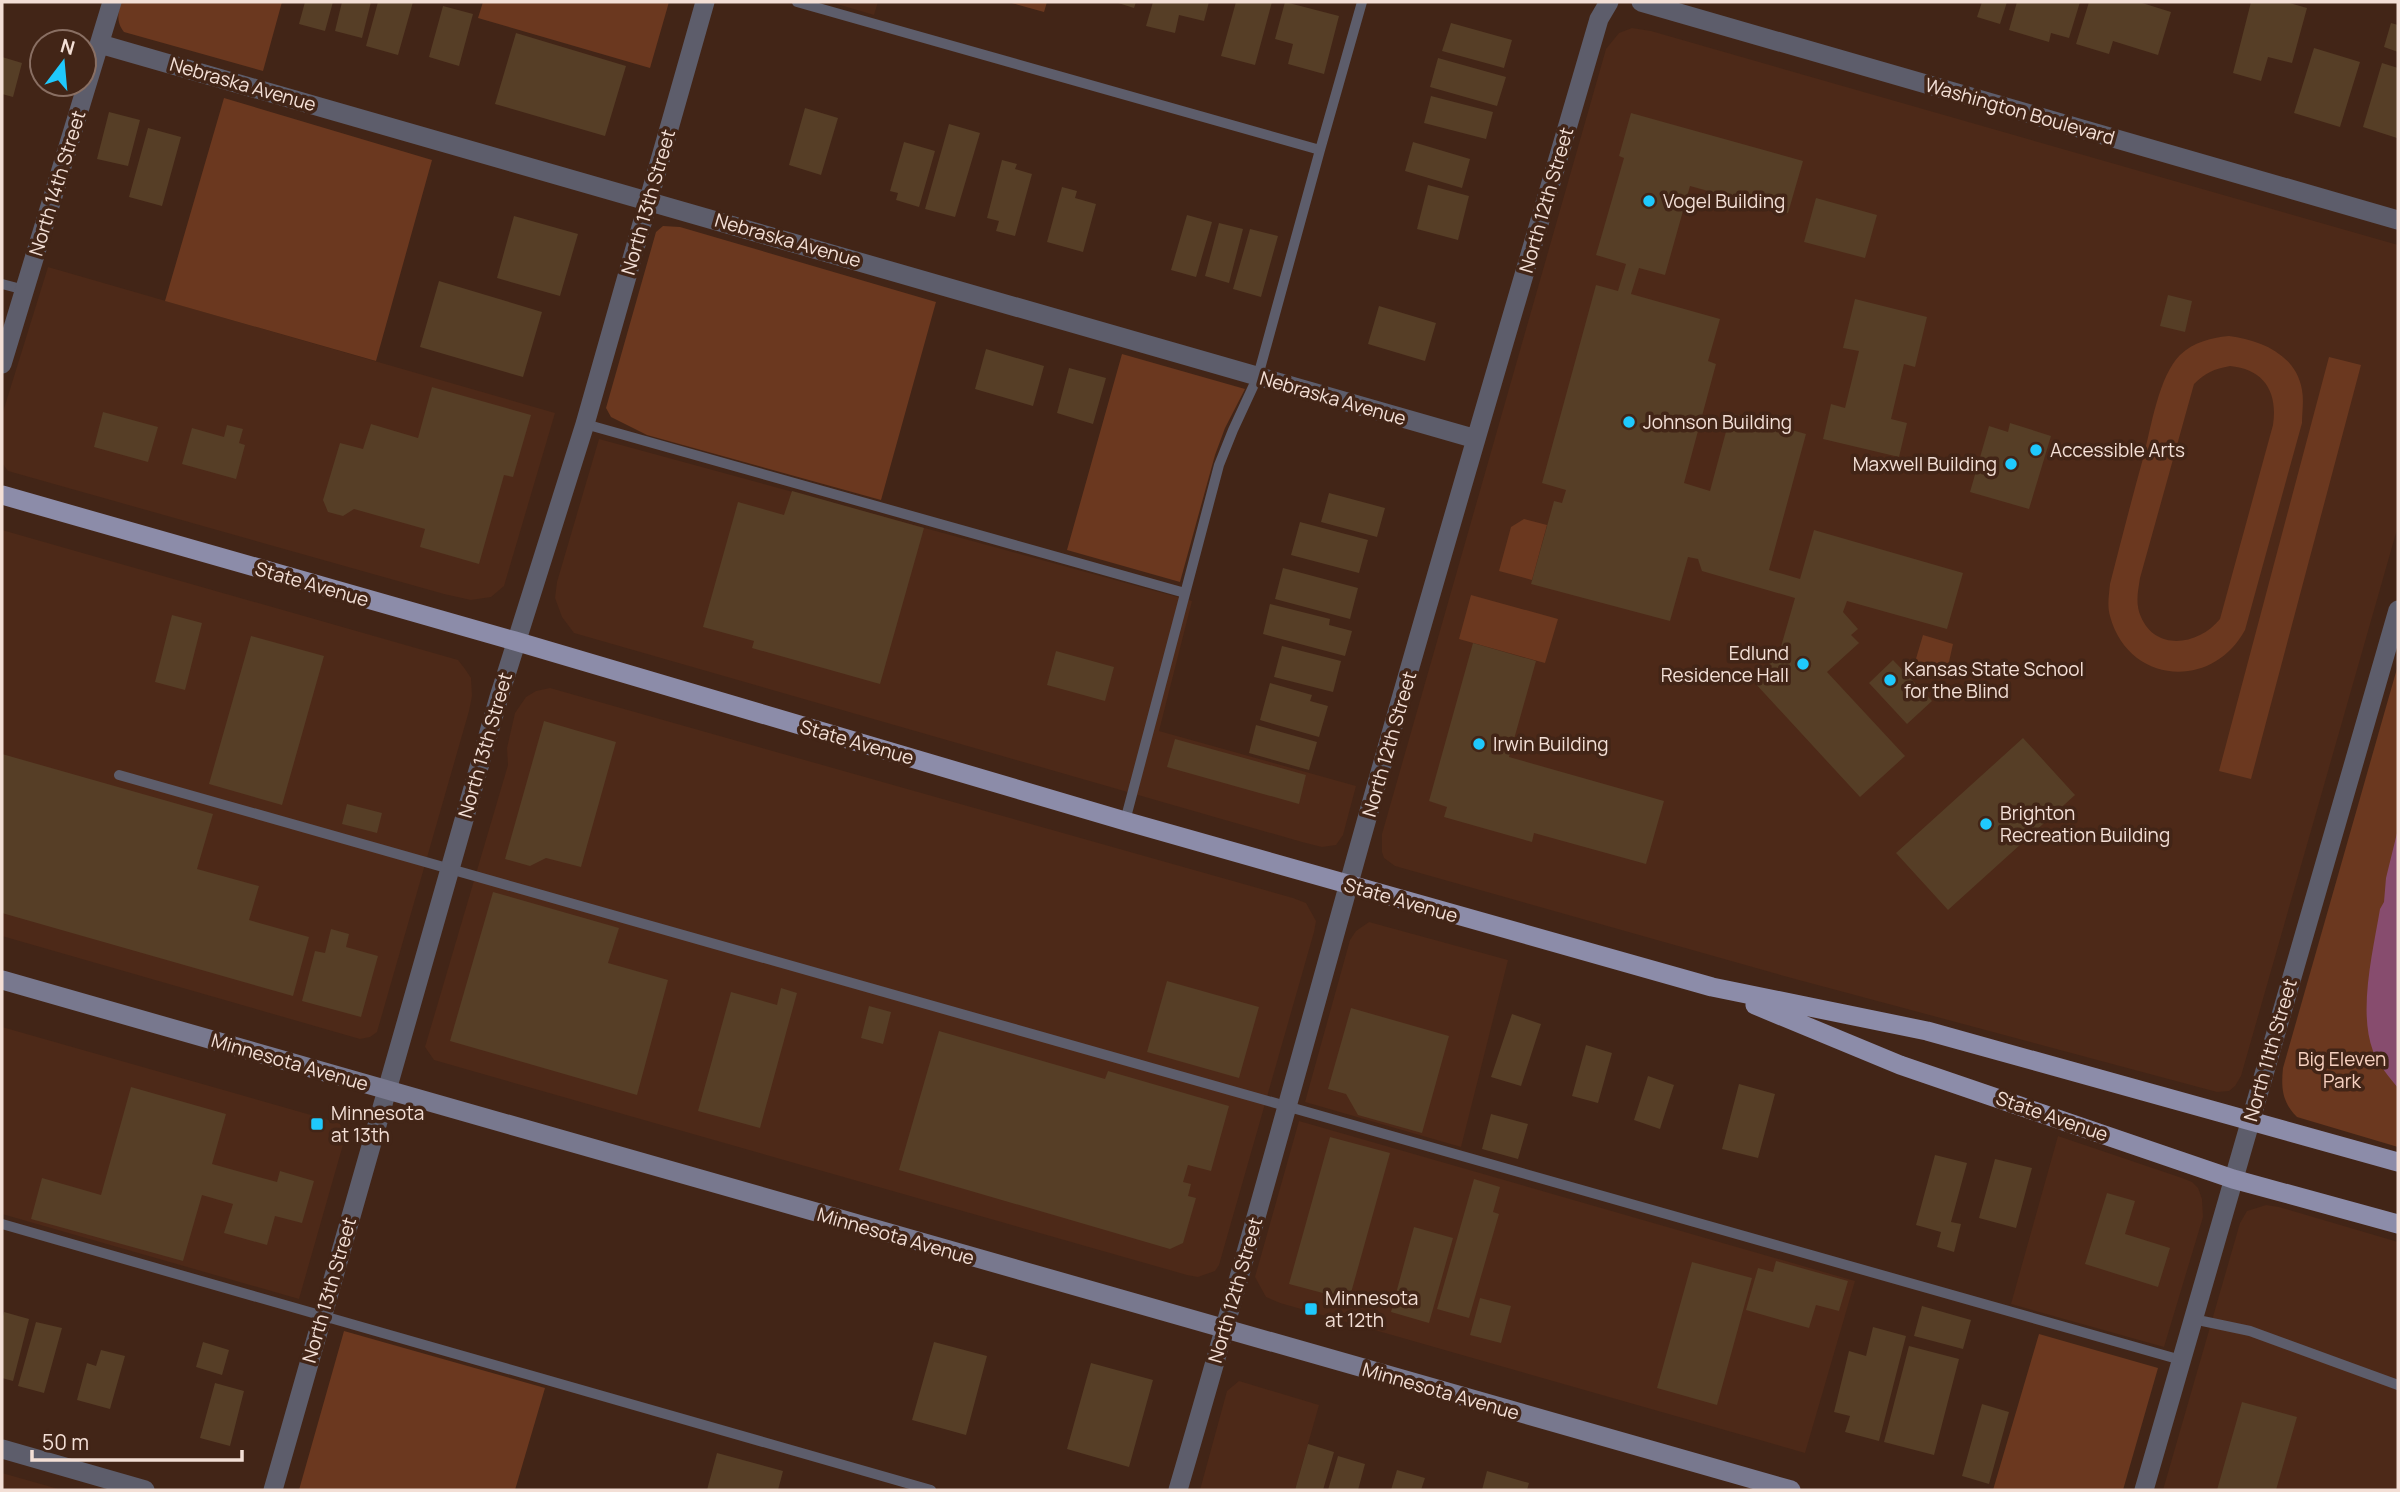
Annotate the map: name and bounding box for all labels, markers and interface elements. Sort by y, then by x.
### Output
north arrow [28,28,98,98]
text: N [58,32,78,61]
street label: Nebraska Avenue [167,51,319,117]
street label: Washington Boulevard [1922,71,2118,151]
street label: North 14th Street [23,107,91,259]
street label: North 12th Street [1513,124,1579,276]
street label: North 13th Street [615,126,681,278]
place label: Vogel Building [1663,188,1785,214]
marker: Vogel Building [1641,193,1657,209]
street label: Nebraska Avenue [712,207,864,273]
street label: Nebraska Avenue [1257,365,1409,431]
place label: Johnson Building [1643,409,1792,435]
marker: Johnson Building [1621,414,1637,430]
place label: Accessible Arts [2050,437,2185,463]
marker: Accessible Arts [2028,442,2044,458]
place label: Maxwell Building [1853,451,1997,477]
marker: Maxwell Building [2003,456,2019,472]
street label: State Avenue [252,555,372,613]
place label: Edlund Residence Hall [1661,640,1789,688]
marker: Edlund Residence Hall [1795,656,1811,672]
place label: Kansas State School for the Blind [1904,656,2084,704]
street label: North 12th Street [1356,668,1422,820]
street label: North 13th Street [452,669,518,821]
marker: Kansas State School for the Blind [1882,672,1898,688]
street label: State Avenue [797,713,917,771]
place label: Irwin Building [1493,731,1608,757]
marker: Irwin Building [1471,736,1487,752]
place label: Brighton Recreation Building [2000,800,2170,848]
marker: Brighton Recreation Building [1978,816,1994,832]
street label: State Avenue [1341,871,1461,929]
street label: North 11th Street [2237,976,2303,1124]
street label: Minnesota Avenue [208,1027,372,1097]
park label: Big Eleven Park [2298,1046,2386,1094]
street label: State Avenue [1992,1085,2112,1147]
place label: Minnesota at 13th [331,1100,424,1148]
marker: Minnesota at 13th [309,1116,325,1132]
street label: Minnesota Avenue [814,1201,978,1271]
street label: North 13th Street [296,1214,362,1366]
street label: North 12th Street [1202,1214,1268,1366]
place label: Minnesota at 12th [1325,1285,1418,1333]
marker: Minnesota at 12th [1303,1301,1319,1317]
street label: Minnesota Avenue [1359,1356,1523,1426]
scale bar [32,1418,242,1462]
text: 50 m [42,1428,89,1456]

